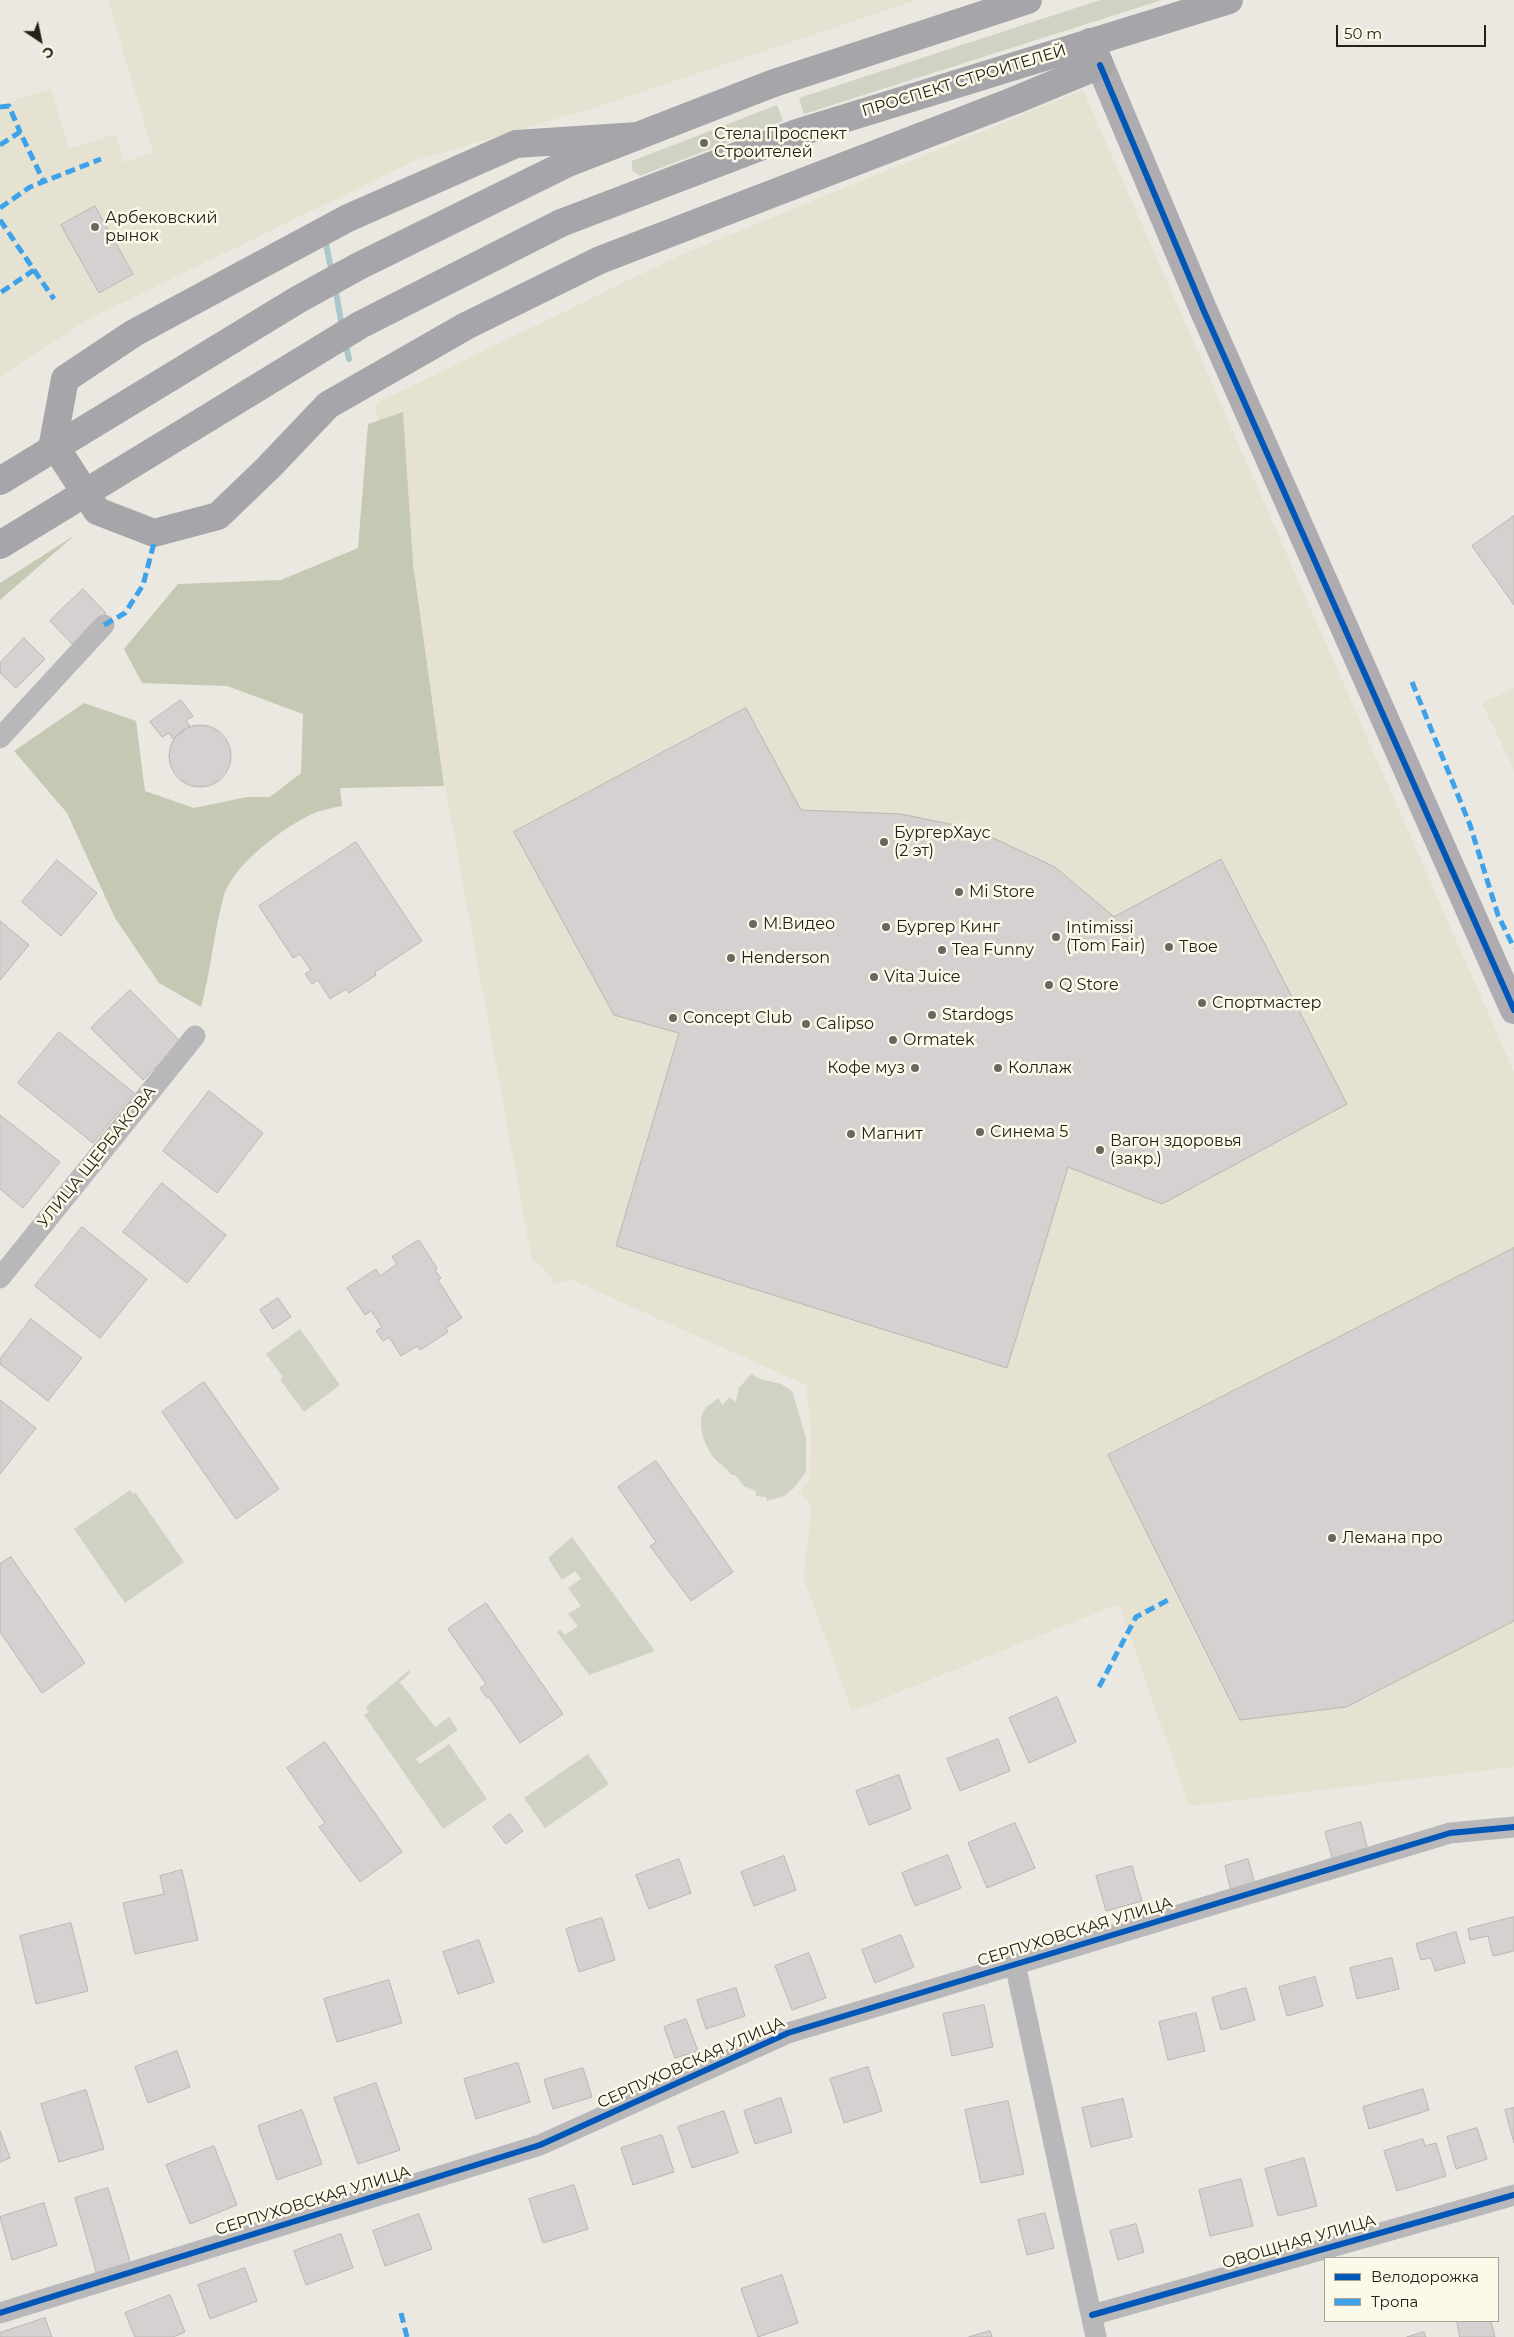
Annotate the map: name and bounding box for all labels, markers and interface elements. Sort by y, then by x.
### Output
north arrow [15,15,65,65]
scale bar [1339,15,1489,47]
text: 50 m [1344,24,1382,43]
street label: ПРОСПЕКТ СТРОИТЕЛЕЙ [859,41,1069,121]
text: С [39,42,58,63]
place label: Стела Проспект Строителей [714,124,846,162]
marker: Стела Проспект Строителей [698,137,710,149]
place label: Арбековский рынок [105,208,218,246]
marker: Арбековский рынок [89,221,101,233]
place label: БургерХаус (2 эт) [894,823,990,861]
marker: БургерХаус (2 эт) [878,836,890,848]
place label: Mi Store [969,882,1035,902]
marker: Mi Store [953,886,965,898]
place label: М.Видео [763,914,835,934]
place label: Бургер Кинг [896,917,1000,937]
marker: М.Видео [747,918,759,930]
place label: Intimissi (Tom Fair) [1066,918,1146,956]
marker: Бургер Кинг [880,921,892,933]
marker: Intimissi (Tom Fair) [1050,931,1062,943]
place label: Твое [1179,937,1218,957]
place label: Tea Funny [952,940,1034,960]
marker: Твое [1163,941,1175,953]
marker: Tea Funny [936,944,948,956]
place label: Henderson [741,948,830,968]
marker: Henderson [725,952,737,964]
place label: Vita Juice [884,967,960,987]
marker: Vita Juice [868,971,880,983]
place label: Q Store [1059,975,1119,995]
marker: Q Store [1043,979,1055,991]
place label: Спортмастер [1212,993,1322,1013]
marker: Спортмастер [1196,997,1208,1009]
place label: Stardogs [942,1005,1013,1025]
place label: Concept Club [683,1008,792,1028]
marker: Stardogs [926,1009,938,1021]
marker: Concept Club [667,1012,679,1024]
place label: Calipso [816,1014,874,1034]
marker: Calipso [800,1018,812,1030]
place label: Ormatek [903,1030,975,1050]
marker: Ormatek [887,1034,899,1046]
place label: Кофе муз [827,1058,905,1078]
place label: Коллаж [1008,1058,1072,1078]
marker: Кофе муз [909,1062,921,1074]
marker: Коллаж [992,1062,1004,1074]
street label: УЛИЦА ЩЕРБАКОВА [34,1082,160,1232]
place label: Синема 5 [990,1122,1068,1142]
place label: Магнит [861,1124,923,1144]
marker: Синема 5 [974,1126,986,1138]
marker: Магнит [845,1128,857,1140]
place label: Вагон здоровья (закр.) [1110,1131,1242,1169]
marker: Вагон здоровья (закр.) [1094,1144,1106,1156]
place label: Лемана про [1342,1528,1443,1548]
marker: Лемана про [1326,1532,1338,1544]
street label: СЕРПУХОВСКАЯ УЛИЦА [975,1893,1175,1971]
street label: СЕРПУХОВСКАЯ УЛИЦА [594,2013,788,2113]
street label: СЕРПУХОВСКАЯ УЛИЦА [213,2162,413,2240]
street label: ОВОЩНАЯ УЛИЦА [1220,2211,1378,2273]
legend [1324,2257,1499,2322]
text: Велодорожка [1371,2267,1479,2286]
text: Тропа [1371,2292,1418,2311]

